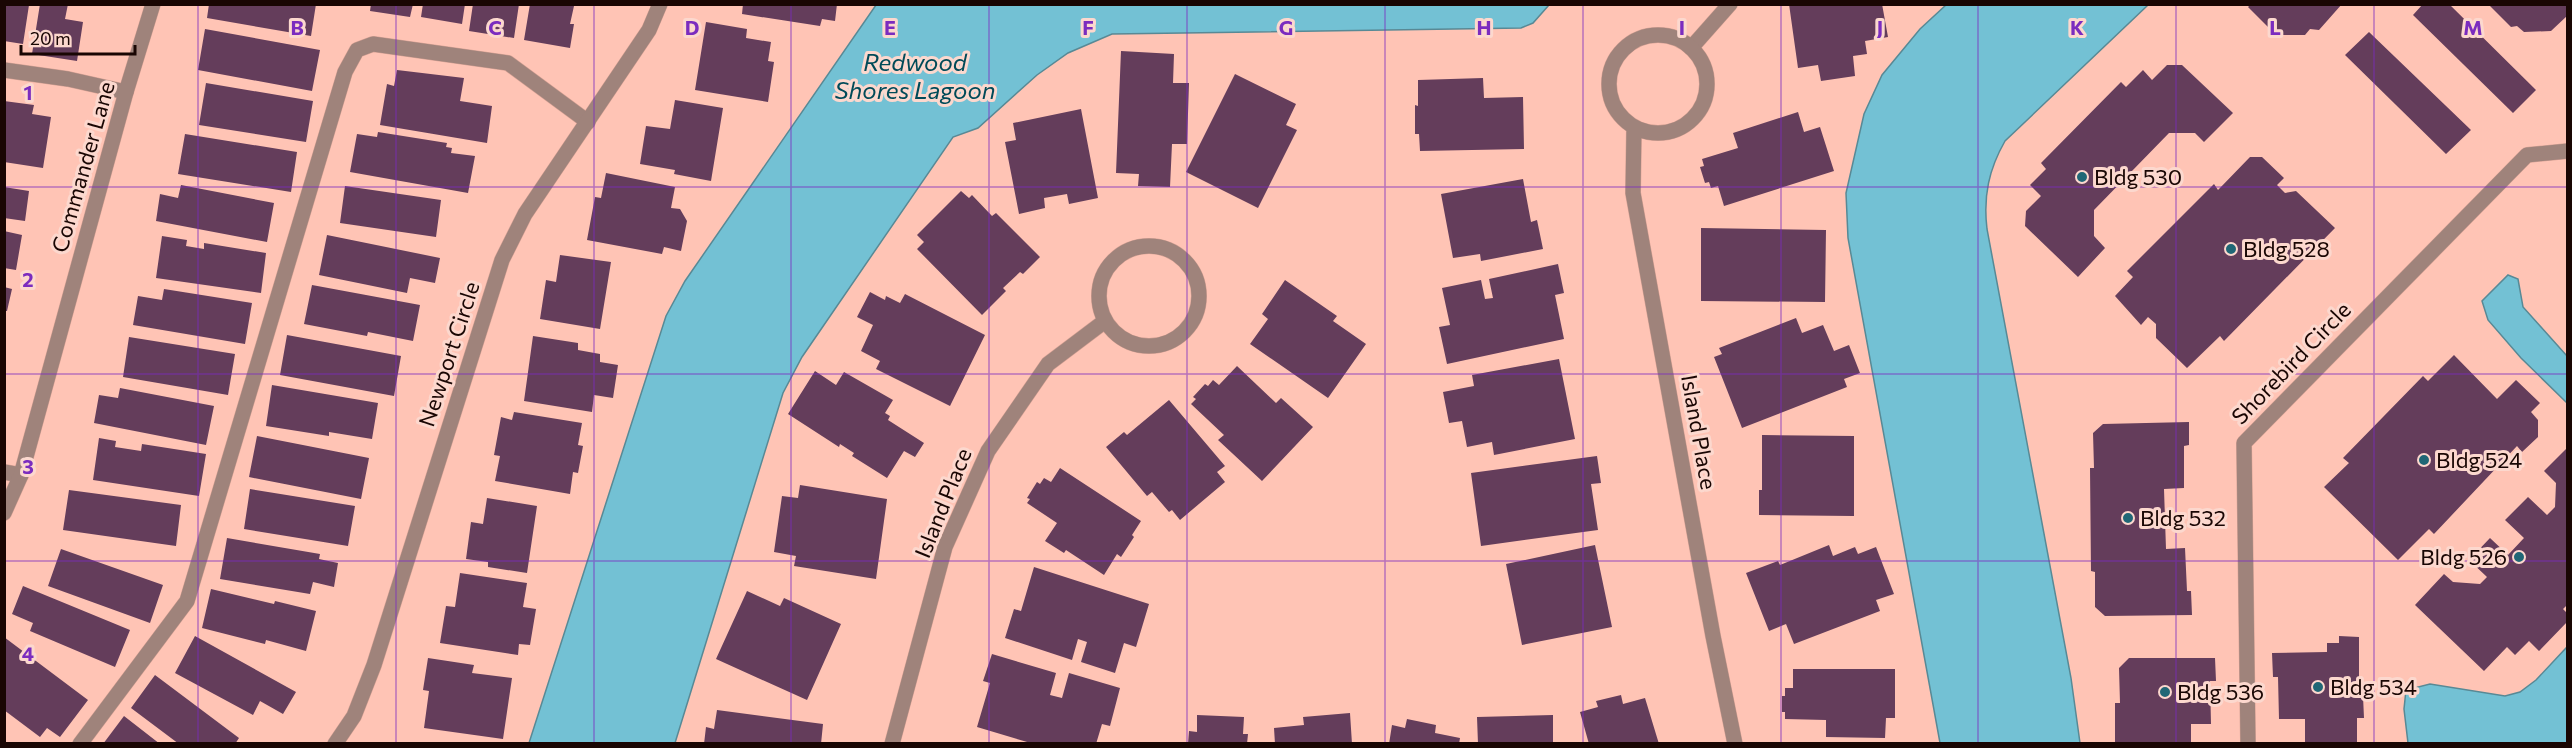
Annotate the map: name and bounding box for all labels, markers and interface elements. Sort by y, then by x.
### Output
text: B [290,15,304,39]
text: C [488,15,502,39]
text: D [685,15,699,39]
text: E [884,15,896,39]
text: F [1082,15,1094,39]
text: G [1279,15,1293,39]
text: H [1477,15,1492,39]
text: I [1679,15,1685,39]
text: J [1877,15,1883,39]
text: K [2070,15,2084,39]
text: L [2269,15,2281,39]
text: M [2463,15,2483,39]
scale bar [21,18,135,56]
text: 20 m [30,27,71,49]
water label: Redwood Shores Lagoon [834,47,996,104]
street label: Commander Lane [45,78,120,255]
text: 1 [23,80,33,104]
place label: Bldg 530 [2094,163,2182,190]
marker: Bldg 530 [2075,170,2089,184]
place label: Bldg 528 [2243,235,2330,262]
marker: Bldg 528 [2224,242,2238,256]
text: 2 [22,267,34,291]
street label: Newport Circle [412,278,485,430]
street label: Shorebird Circle [2225,296,2356,430]
street label: Island Place [1676,372,1723,491]
street label: Island Place [908,444,977,562]
place label: Bldg 524 [2436,446,2522,473]
marker: Bldg 524 [2417,453,2431,467]
text: 3 [22,454,34,478]
place label: Bldg 532 [2140,504,2226,531]
marker: Bldg 532 [2121,511,2135,525]
place label: Bldg 526 [2420,543,2507,570]
marker: Bldg 526 [2512,550,2526,564]
text: 4 [22,641,34,665]
place label: Bldg 534 [2330,673,2417,700]
place label: Bldg 536 [2177,678,2264,705]
marker: Bldg 534 [2311,680,2325,694]
marker: Bldg 536 [2158,685,2172,699]

